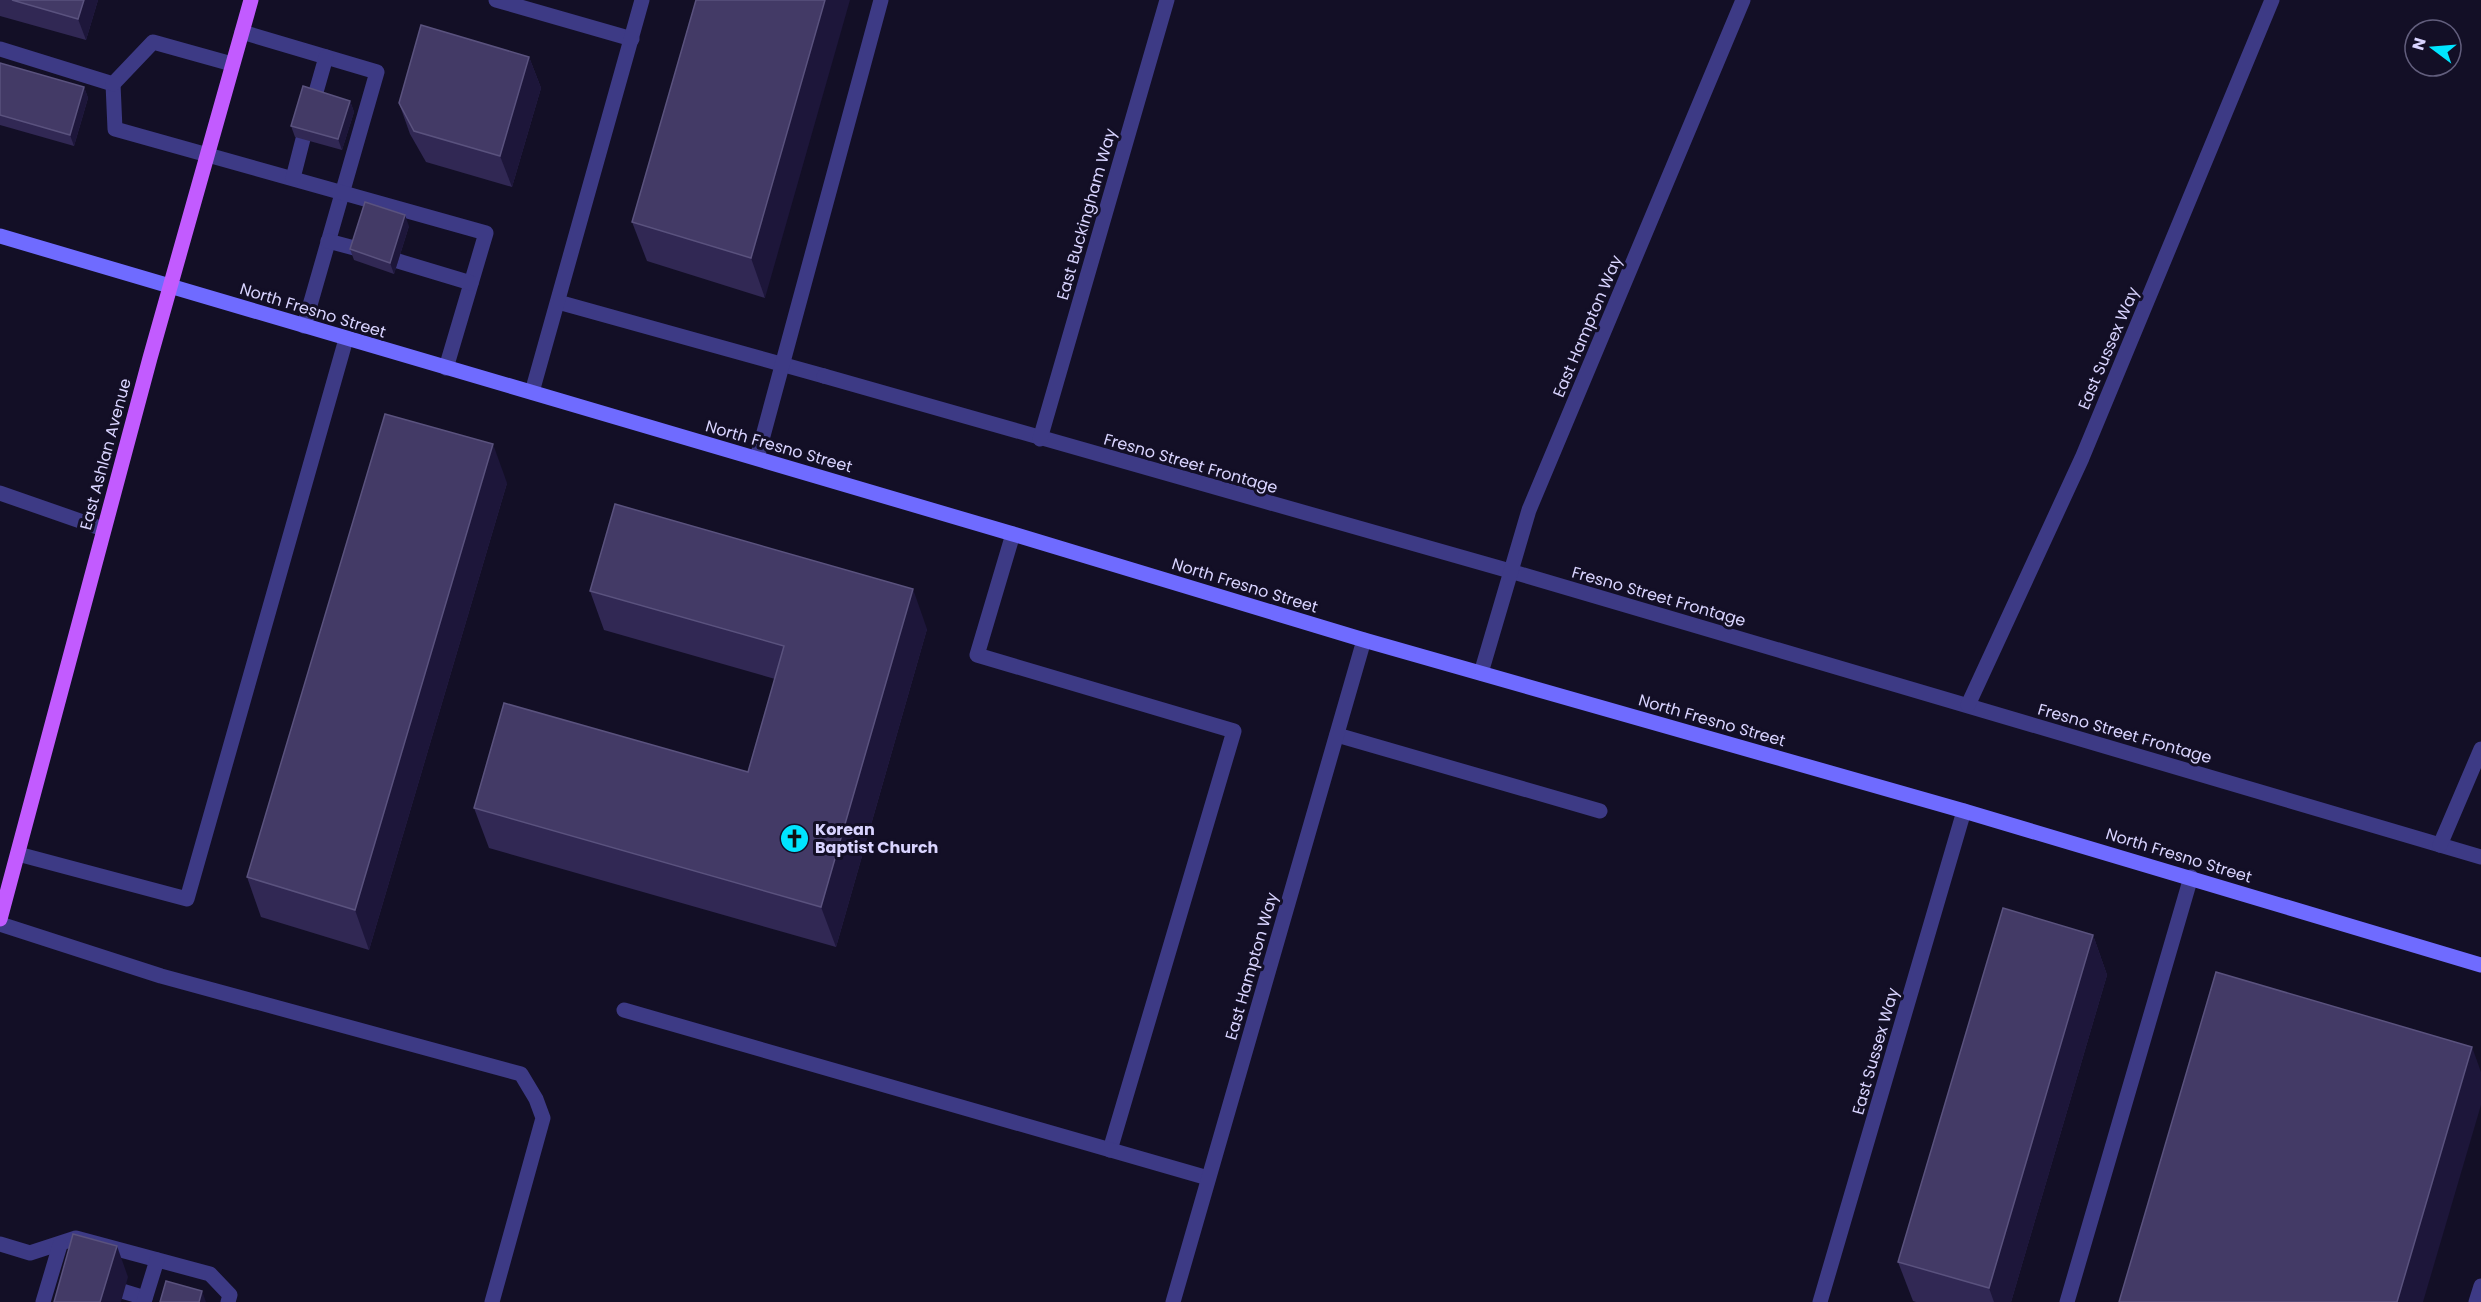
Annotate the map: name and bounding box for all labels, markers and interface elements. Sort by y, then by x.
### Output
north arrow [2403,18,2463,78]
text: N [2406,35,2432,53]
street label: East Buckingham Way [1051,126,1122,303]
street label: East Hampton Way [1547,251,1628,401]
street label: North Fresno Street [237,277,389,344]
street label: East Sussex Way [2072,283,2145,413]
street label: East Ashlan Avenue [74,376,137,533]
street label: North Fresno Street [703,415,855,478]
street label: Fresno Street Frontage [1101,428,1281,499]
street label: North Fresno Street [1169,552,1321,619]
street label: Fresno Street Frontage [1569,561,1749,632]
street label: North Fresno Street [1636,689,1788,752]
street label: Fresno Street Frontage [2035,698,2215,769]
place label: Korean Baptist Church [815,818,938,859]
church icon: Korean Baptist Church [778,822,810,854]
street label: North Fresno Street [2103,822,2255,889]
street label: East Hampton Way [1219,890,1284,1043]
street label: East Sussex Way [1846,985,1905,1117]

